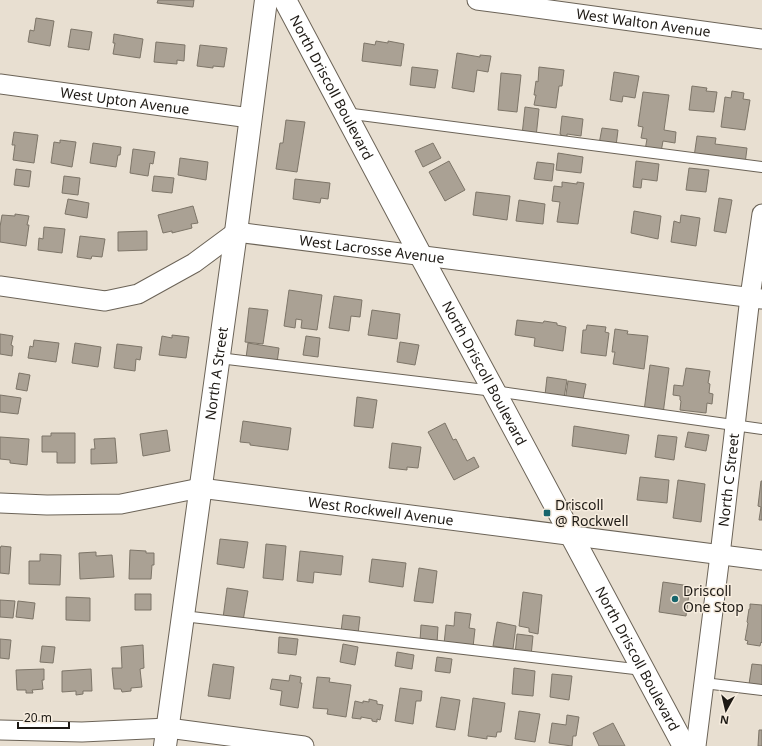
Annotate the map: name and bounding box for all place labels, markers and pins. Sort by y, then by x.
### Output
place label: Driscoll @ Rockwell [555,495,629,530]
marker: Driscoll @ Rockwell [542,508,552,518]
place label: Driscoll One Stop [683,581,744,616]
marker: Driscoll One Stop [670,594,680,604]

